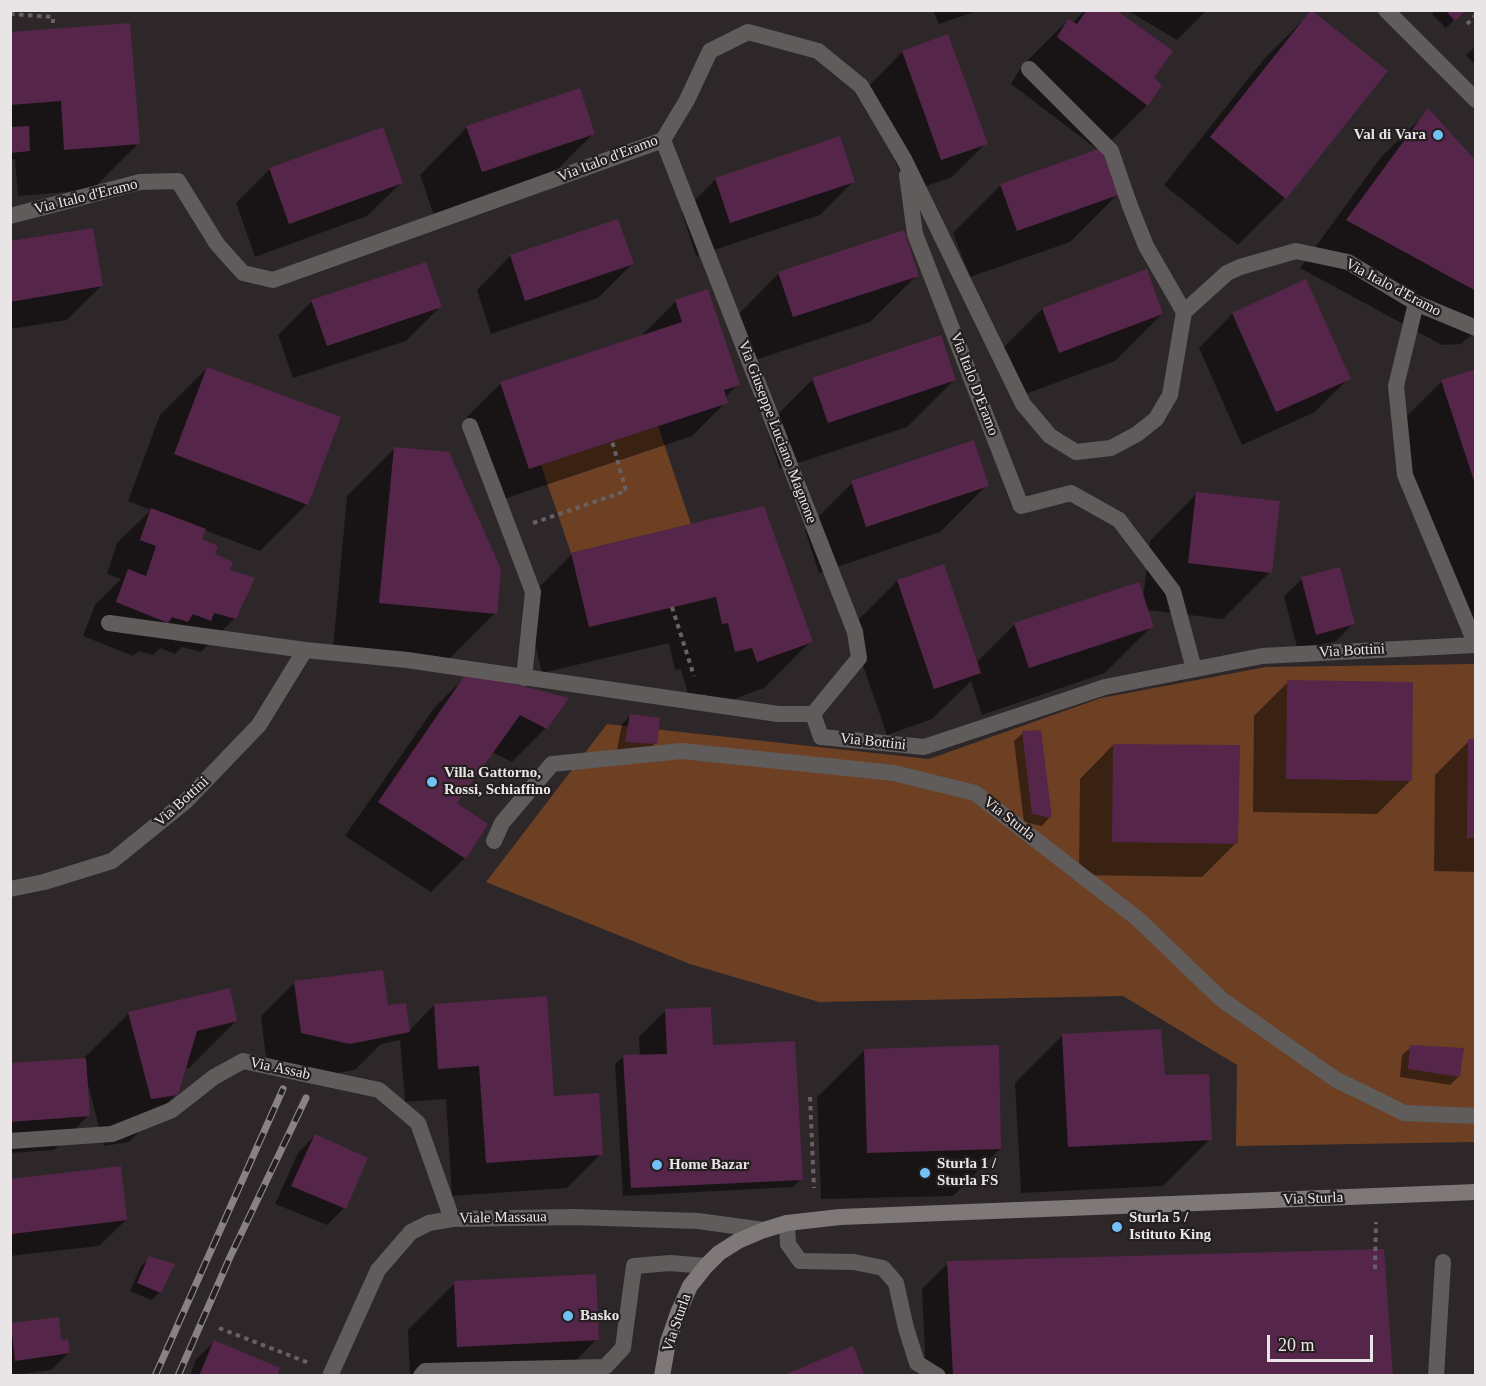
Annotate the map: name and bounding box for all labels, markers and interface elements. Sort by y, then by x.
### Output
place label: Val di Vara [1354,126,1426,144]
marker: Val di Vara [1431,128,1445,142]
street label: Via Italo d'Eramo [555,132,661,186]
street label: Via Italo d'Eramo [32,175,140,219]
street label: Via Italo d'Eramo [1342,255,1444,321]
street label: Via Italo D'Eramo [946,330,1002,438]
street label: Via Giuseppe Luciano Magnone [734,338,820,526]
street label: Via Bottini [1318,640,1386,662]
street label: Via Bottini [839,730,907,754]
place label: Villa Gattorno, Rossi, Schiaffino [444,764,551,799]
street label: Via Bottini [151,773,213,831]
marker: Villa Gattorno, Rossi, Schiaffino [425,775,439,789]
street label: Via Sturla [980,793,1038,845]
street label: Via Assab [248,1054,312,1084]
place label: Sturla 1 / Sturla FS [937,1155,998,1190]
place label: Home Bazar [669,1156,749,1174]
marker: Home Bazar [650,1158,664,1172]
marker: Sturla 1 / Sturla FS [918,1166,932,1180]
street label: Via Sturla [1283,1189,1343,1209]
street label: Viale Massaua [459,1208,547,1228]
place label: Sturla 5 / Istituto King [1129,1209,1211,1244]
marker: Sturla 5 / Istituto King [1110,1220,1124,1234]
street label: Via Sturla [659,1292,695,1354]
place label: Basko [580,1307,619,1325]
marker: Basko [561,1309,575,1323]
scale bar [1270,1323,1376,1361]
text: 20 m [1278,1335,1315,1355]

